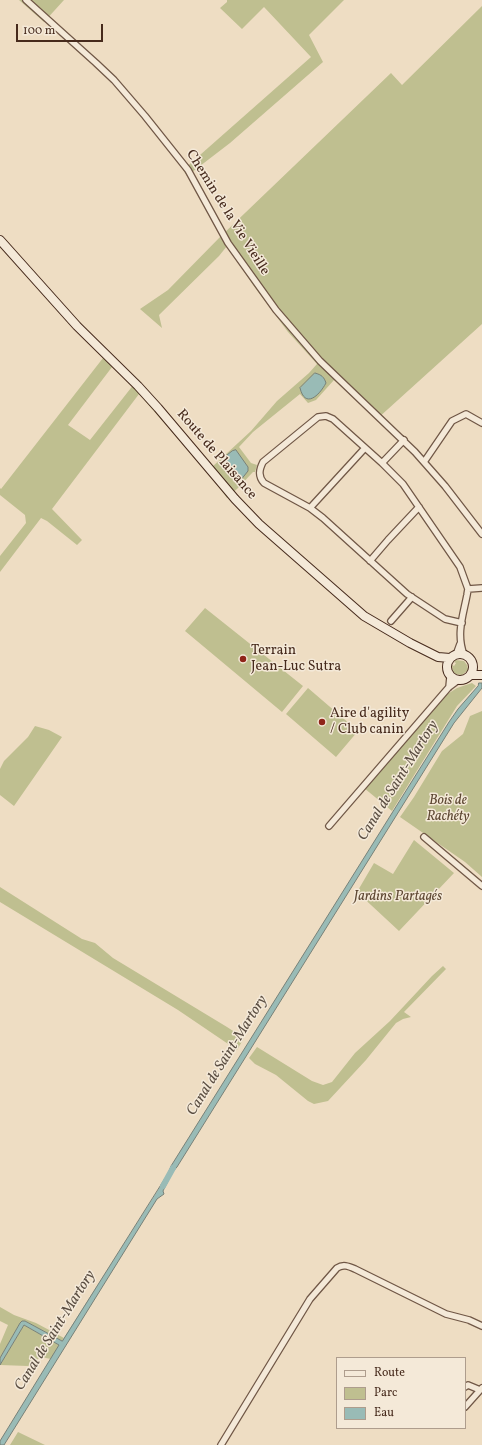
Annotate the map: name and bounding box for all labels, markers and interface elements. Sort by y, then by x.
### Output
scale bar [18,16,105,42]
text: 100 m [23,23,55,39]
street label: Chemin de la Vie Vieille [182,147,272,279]
street label: Route de Plaisance [172,407,260,503]
place label: Terrain Jean-Luc Sutra [251,643,341,676]
marker: Terrain Jean-Luc Sutra [238,654,248,664]
place label: Aire d'agility / Club canin [330,706,409,738]
marker: Aire d'agility / Club canin [317,717,327,727]
water label: Canal de Saint-Martory [355,717,443,845]
park label: Bois de Rachéty [426,793,470,826]
park label: Jardins Partagés [354,889,442,905]
water label: Canal de Saint-Martory [184,992,272,1120]
water label: Canal de Saint-Martory [12,1267,100,1395]
legend [336,1357,466,1429]
text: Route [374,1365,405,1381]
text: Parc [374,1385,397,1401]
text: Eau [374,1405,394,1421]

